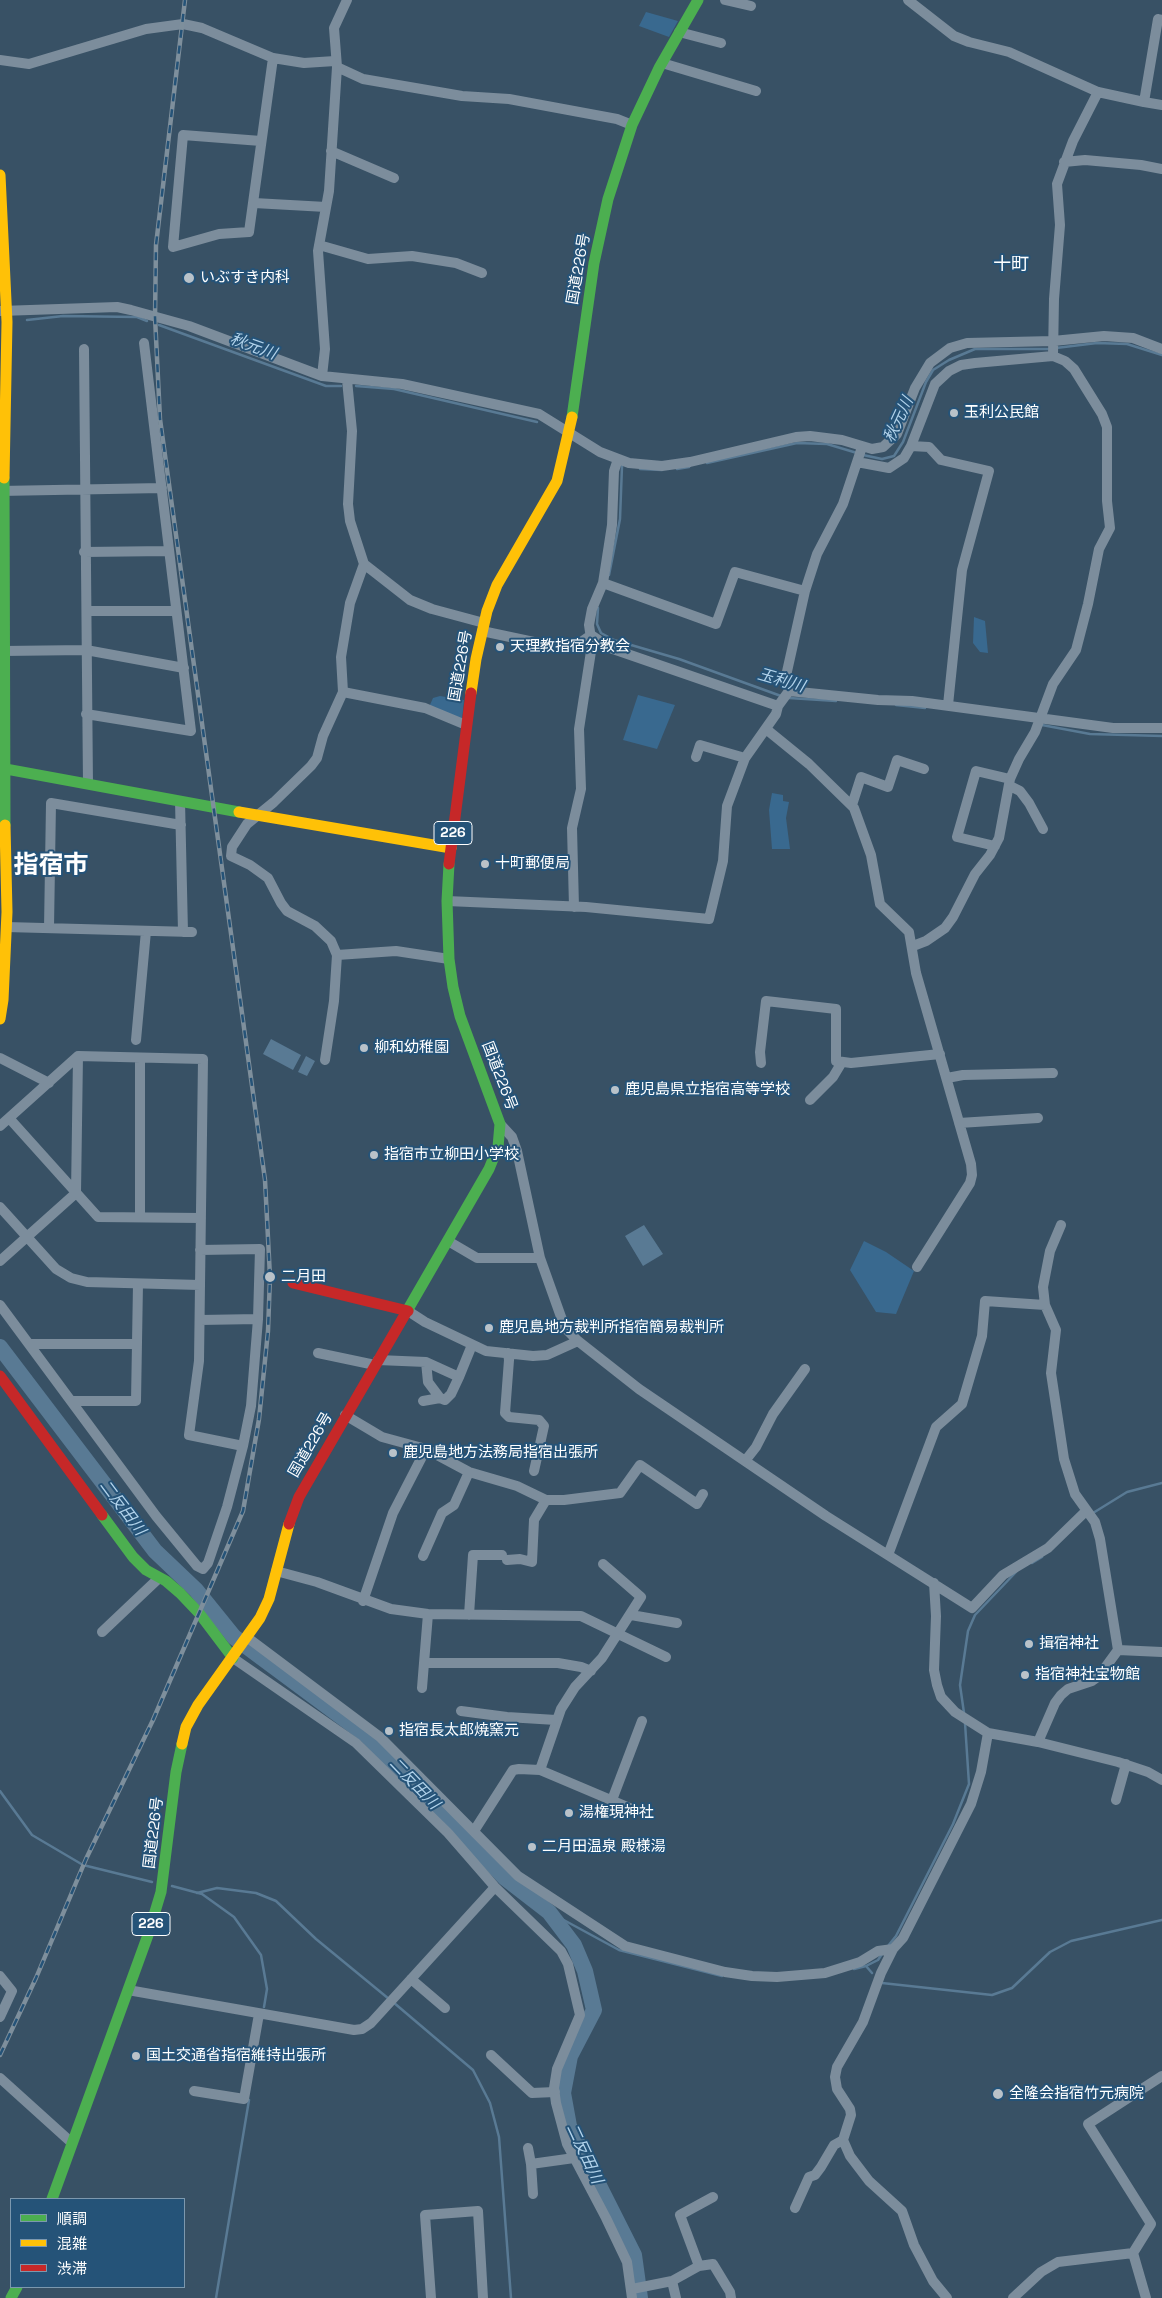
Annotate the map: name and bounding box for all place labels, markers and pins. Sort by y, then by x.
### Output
place label: いぶすき内科 [200,269,290,287]
marker: いぶすき内科 [182,271,196,285]
place label: 玉利公民館 [964,404,1039,422]
marker: 玉利公民館 [948,407,960,419]
place label: 天理教指宿分教会 [510,638,630,656]
marker: 天理教指宿分教会 [494,641,506,653]
place label: 十町郵便局 [495,855,570,873]
marker: 十町郵便局 [479,858,491,870]
place label: 柳和幼稚園 [374,1039,449,1057]
marker: 柳和幼稚園 [358,1042,370,1054]
place label: 鹿児島県立指宿高等学校 [625,1081,790,1099]
marker: 鹿児島県立指宿高等学校 [609,1084,621,1096]
place label: 指宿市立柳田小学校 [384,1146,519,1164]
marker: 指宿市立柳田小学校 [368,1149,380,1161]
place label: 二月田 [281,1268,326,1286]
marker: 二月田 [263,1270,277,1284]
place label: 鹿児島地方裁判所指宿簡易裁判所 [499,1319,724,1337]
marker: 鹿児島地方裁判所指宿簡易裁判所 [483,1322,495,1334]
place label: 鹿児島地方法務局指宿出張所 [403,1444,598,1462]
marker: 鹿児島地方法務局指宿出張所 [387,1447,399,1459]
place label: 揖宿神社 [1039,1635,1099,1653]
marker: 揖宿神社 [1023,1638,1035,1650]
place label: 指宿神社宝物館 [1035,1666,1140,1684]
marker: 指宿神社宝物館 [1019,1669,1031,1681]
place label: 指宿長太郎焼窯元 [399,1722,519,1740]
marker: 指宿長太郎焼窯元 [383,1725,395,1737]
place label: 湯権現神社 [579,1804,654,1822]
marker: 湯権現神社 [563,1807,575,1819]
place label: 二月田温泉 殿様湯 [542,1838,666,1856]
marker: 二月田温泉 殿様湯 [526,1841,538,1853]
place label: 国土交通省指宿維持出張所 [146,2047,326,2065]
marker: 国土交通省指宿維持出張所 [130,2050,142,2062]
place label: 全隆会指宿竹元病院 [1009,2085,1144,2103]
marker: 全隆会指宿竹元病院 [991,2087,1005,2101]

